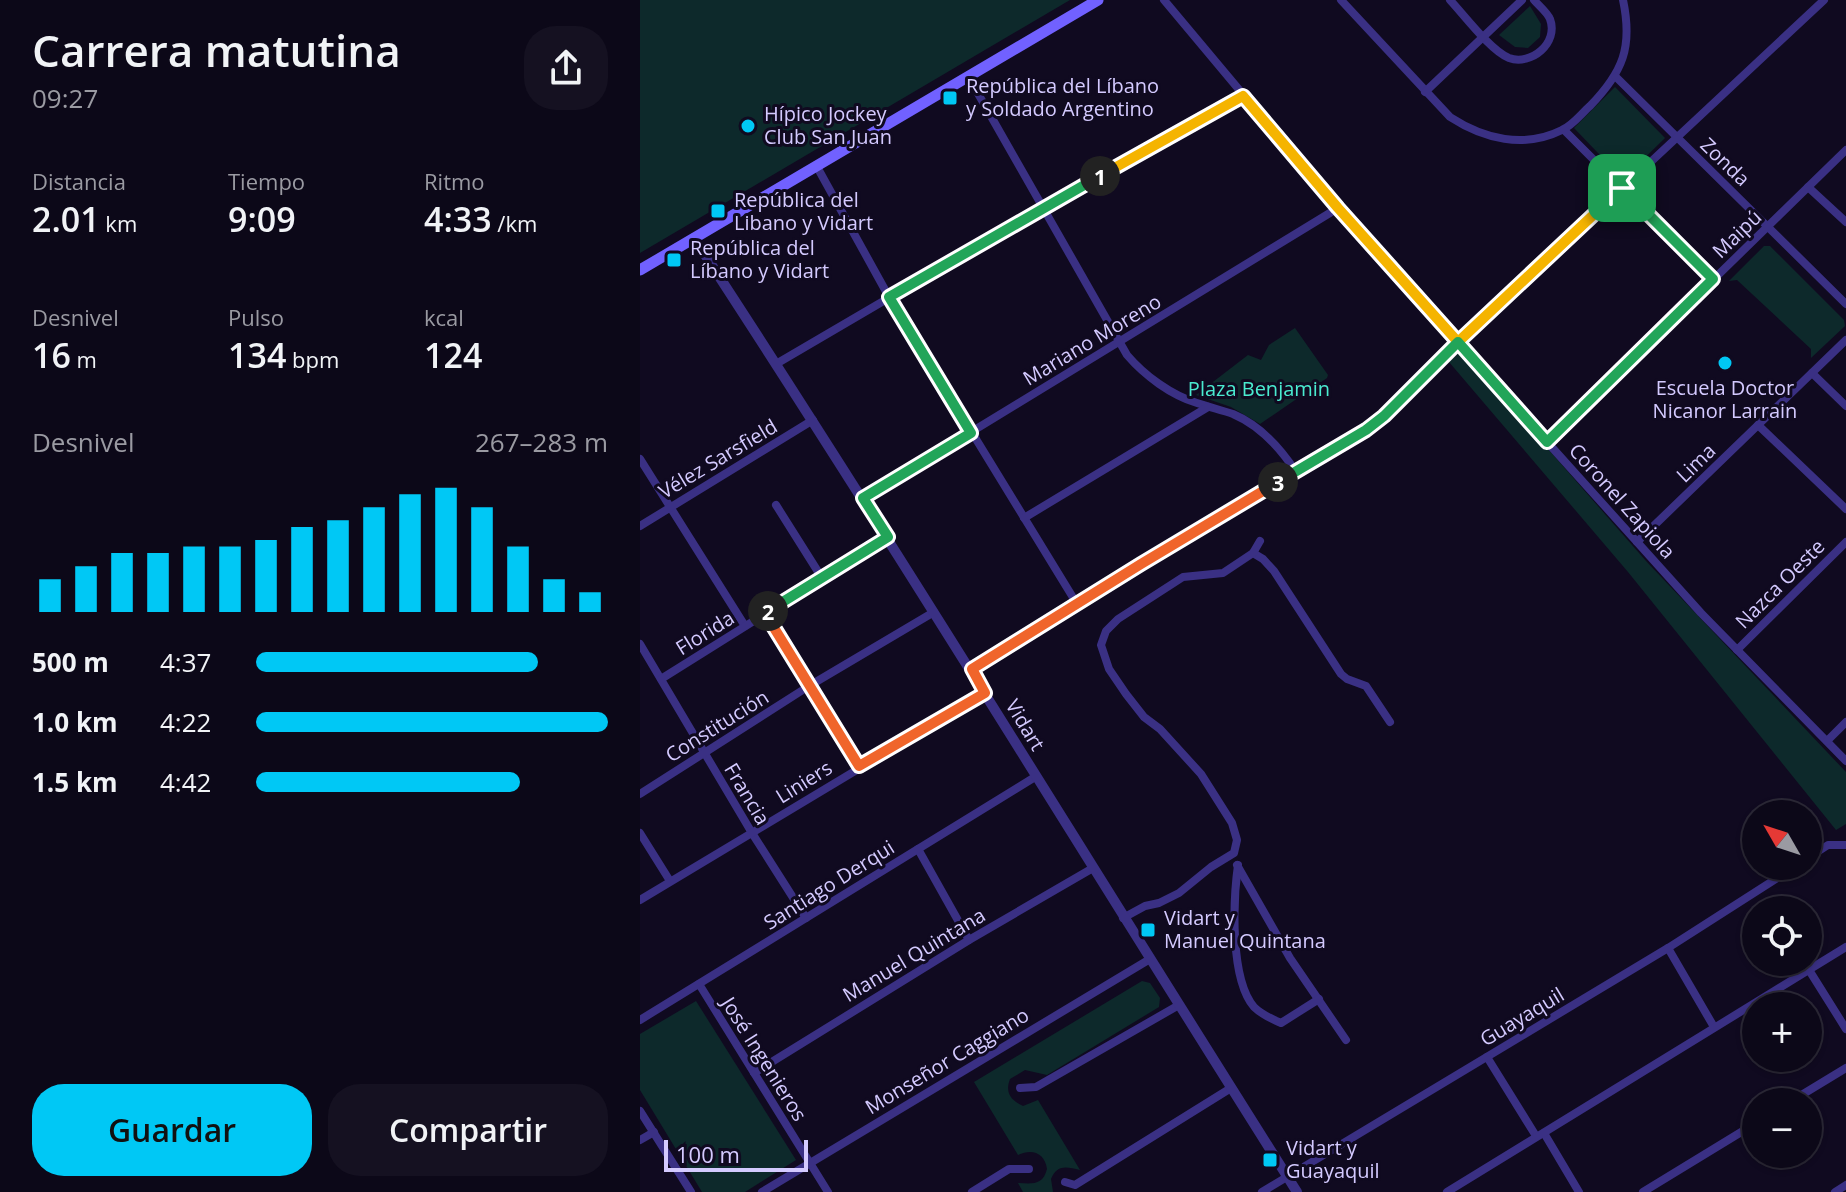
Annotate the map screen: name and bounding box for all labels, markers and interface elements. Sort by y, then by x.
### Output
text: Carrera matutina [32,20,401,80]
button: share [524,26,608,110]
place label: República del Líbano y Soldado Argentino [966,72,1159,122]
text: 09:27 [32,80,98,116]
marker: República del Líbano y Soldado Argentino [941,89,959,107]
place label: Hípico Jockey Club San Juan [764,100,892,150]
marker: Hípico Jockey Club San Juan [739,117,757,135]
street label: Zonda [1695,131,1756,192]
pin [1588,154,1656,222]
pin: 1 [1080,156,1120,196]
text: 1 [1094,161,1106,191]
text: Distancia [32,166,126,196]
text: Tiempo [228,166,305,196]
text: Ritmo [424,166,485,196]
icon: arrive [1600,166,1644,210]
place label: República del Libano y Vidart [734,186,873,236]
text: 2.01 [32,196,100,242]
text: 9:09 [228,196,296,242]
text: 4:33 [424,196,492,242]
marker: República del Libano y Vidart [709,202,727,220]
street label: Maipú [1706,204,1767,264]
text: km [100,208,137,238]
text: /km [492,208,537,238]
place label: República del Líbano y Vidart [690,234,829,284]
marker: República del Líbano y Vidart [665,251,683,269]
street label: Mariano Moreno [1018,288,1166,391]
text: Desnivel [32,302,119,332]
text: Pulso [228,302,284,332]
text: kcal [424,302,464,332]
text: 16 [32,332,71,378]
text: 134 [228,332,286,378]
text: 124 [424,332,482,378]
text: m [71,344,97,374]
text: bpm [286,344,339,374]
marker: Escuela Doctor Nicanor Larrain [1716,354,1734,372]
place label: Escuela Doctor Nicanor Larrain [1653,374,1797,424]
park label: Plaza Benjamin [1188,375,1330,402]
street label: Vélez Sarsfield [653,412,782,505]
text: Desnivel [32,424,135,460]
text: 267–283 m [475,424,608,460]
street label: Coronel Zapiola [1563,437,1681,564]
street label: Lima [1670,437,1721,488]
pin: 3 [1258,462,1298,502]
text: 3 [1272,467,1284,497]
street label: Nazca Oeste [1729,533,1830,634]
pin: 2 [748,591,788,631]
text: 2 [762,596,774,626]
street label: Florida [670,604,739,661]
text: 500 m [32,644,109,680]
text: 4:37 [160,644,211,680]
street label: Constitución [660,683,773,768]
street label: Vidart [1000,694,1051,756]
text: 1.0 km [32,704,118,740]
text: 4:22 [160,704,211,740]
street label: Liniers [770,754,837,809]
street label: Francia [718,758,776,830]
text: 1.5 km [32,764,118,800]
text: 4:42 [160,764,211,800]
north arrow [1742,800,1822,880]
map controls [1742,800,1822,1168]
street label: Santiago Derqui [758,834,899,936]
button: locate [1742,896,1822,976]
street label: Manuel Quintana [837,901,990,1008]
place label: Vidart y Manuel Quintana [1164,904,1326,954]
marker: Vidart y Manuel Quintana [1139,921,1157,939]
street label: Guayaquil [1475,981,1569,1052]
street label: José Ingenieros [714,990,813,1126]
button: + [1742,992,1822,1072]
street label: Monseñor Caggiano [860,1001,1034,1120]
button: Guardar [32,1084,312,1176]
button: Compartir [328,1084,608,1176]
button: − [1742,1088,1822,1168]
place label: Vidart y Guayaquil [1286,1134,1380,1184]
scale bar [664,1136,808,1172]
text: 100 m [676,1139,740,1169]
marker: Vidart y Guayaquil [1261,1151,1279,1169]

